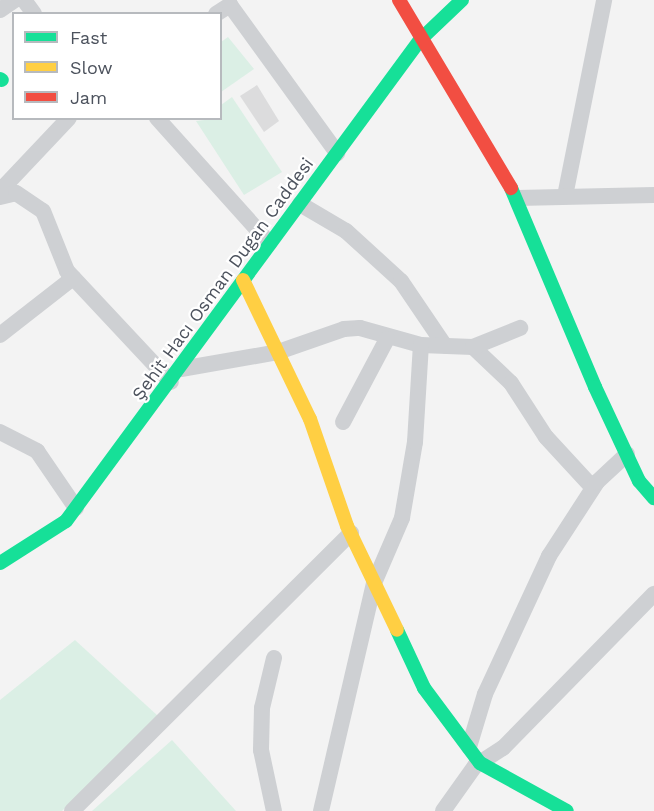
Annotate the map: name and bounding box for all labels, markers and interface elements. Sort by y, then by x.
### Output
legend [12,12,222,120]
text: Fast [70,27,107,48]
text: Slow [70,57,113,78]
text: Jam [70,87,107,108]
street label: Şehit Hacı Osman Dugan Caddesi [128,154,318,404]

